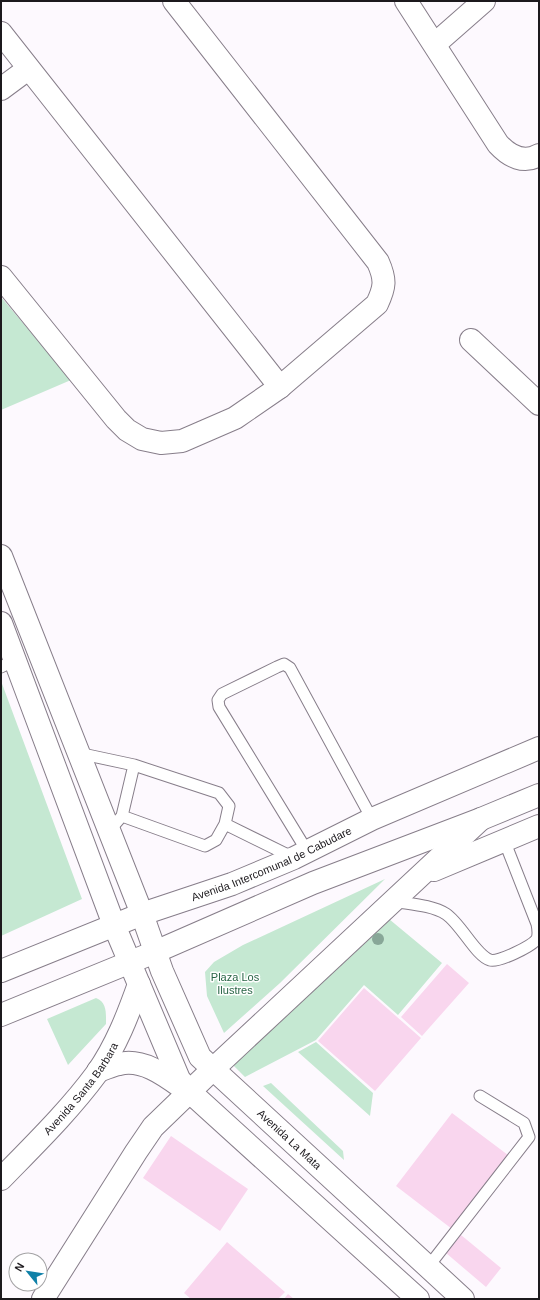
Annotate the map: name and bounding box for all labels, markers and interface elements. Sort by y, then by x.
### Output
street label: Avenida Intercomunal de Cabudare [190,824,353,903]
park label: Plaza Los Ilustres [211,971,260,996]
street label: Avenida Santa Barbara [41,1040,120,1137]
street label: Avenida La Mata [255,1107,325,1172]
north arrow [8,1252,48,1292]
text: N [12,1261,27,1273]

